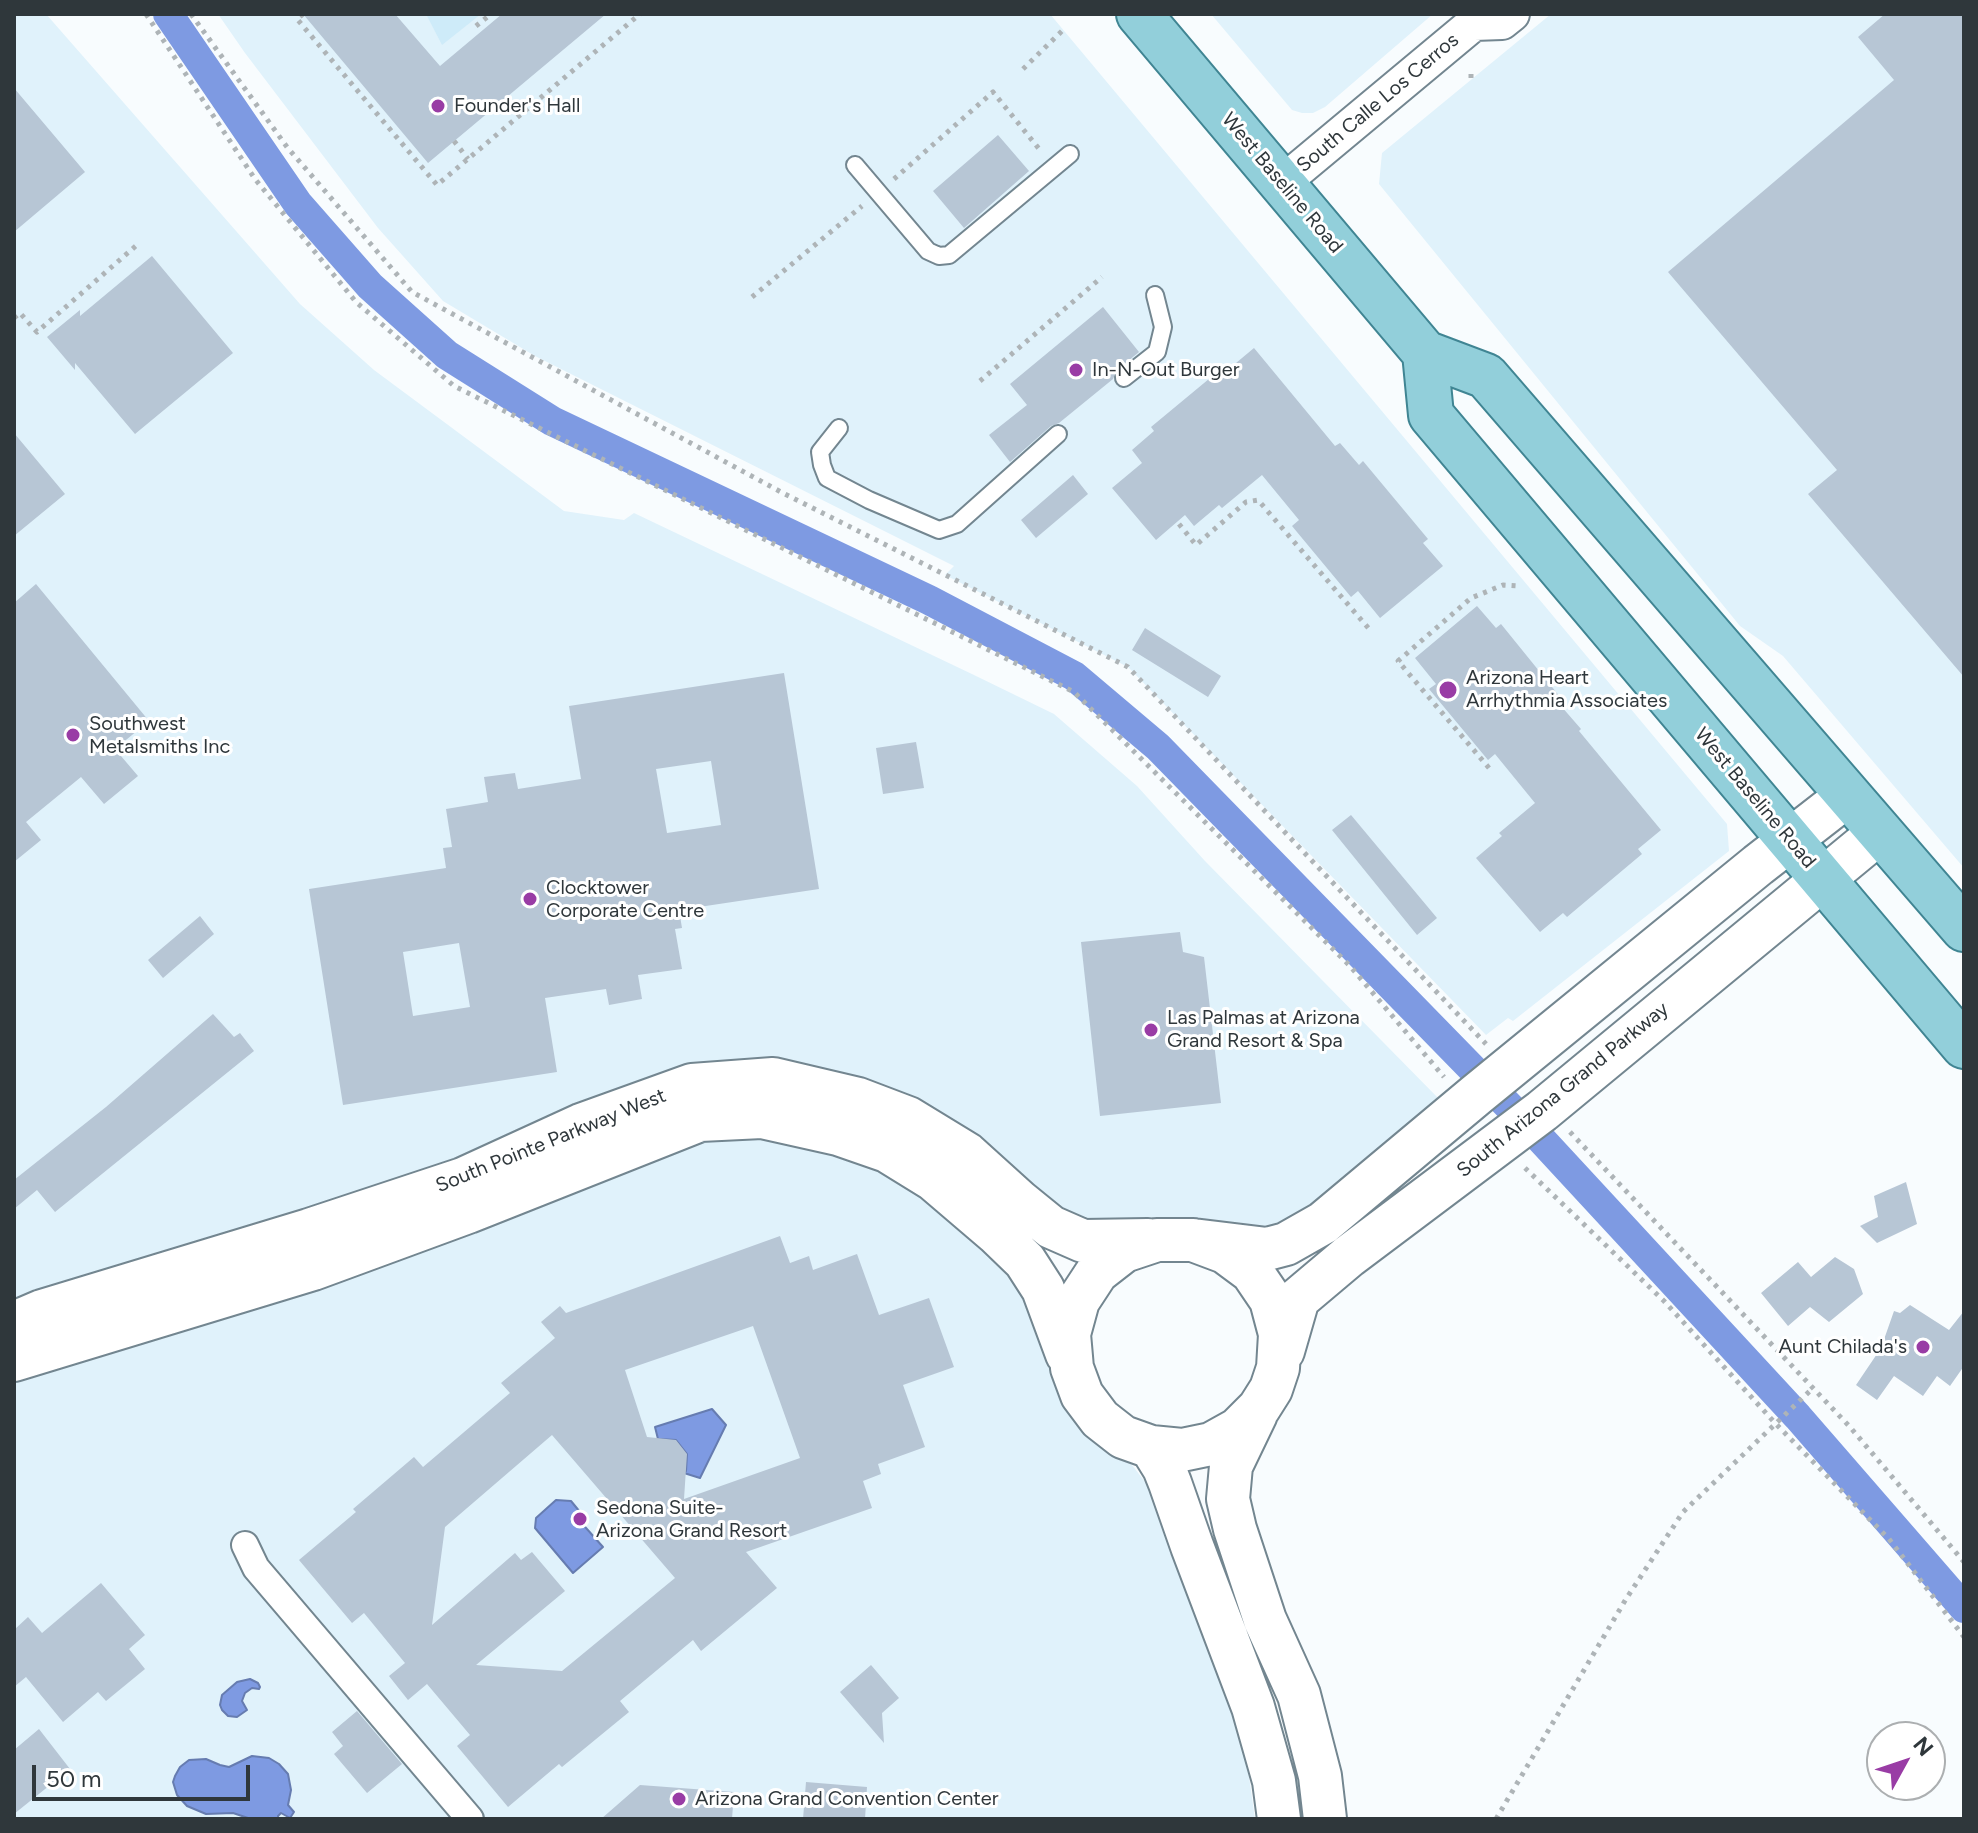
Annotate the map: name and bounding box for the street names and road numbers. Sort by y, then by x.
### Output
street label: South Calle Los Cerros [1292,28,1464,178]
street label: West Baseline Road [1216,108,1348,258]
street label: West Baseline Road [1689,723,1821,873]
street label: South Arizona Grand Parkway [1452,997,1674,1183]
street label: South Pointe Parkway West [432,1084,670,1198]

